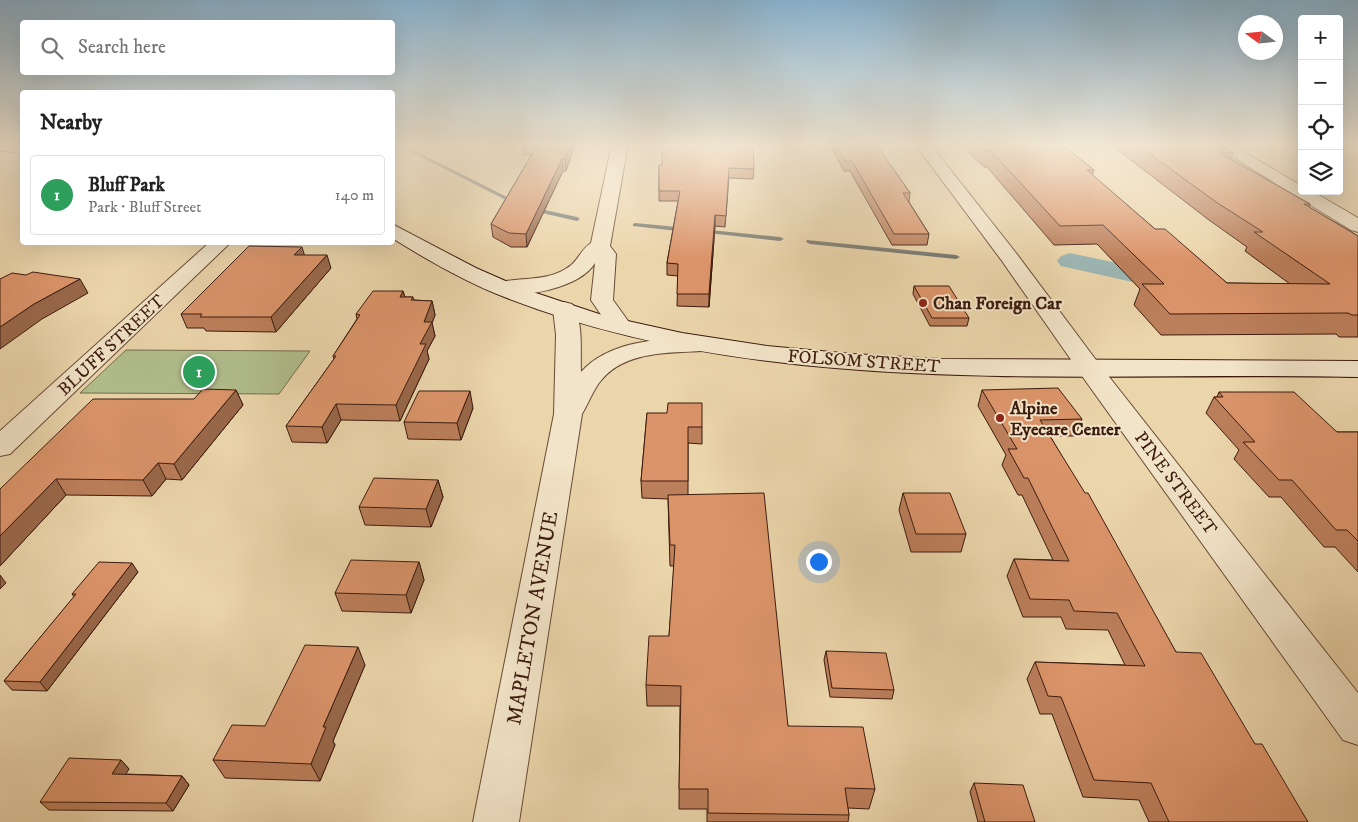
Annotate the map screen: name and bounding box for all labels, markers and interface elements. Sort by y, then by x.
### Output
north arrow [1238,15,1283,60]
map controls [1298,15,1343,195]
button: + [1298,15,1343,60]
search box [20,20,395,75]
icon: search [38,34,66,62]
text: Search here [78,36,166,59]
button: − [1298,60,1343,105]
button: locate [1298,105,1343,150]
text: Nearby [40,110,102,136]
button: layers [1298,150,1343,195]
text: Bluff Park [88,174,165,197]
text: 1 [54,185,60,205]
text: 140 m [335,185,374,205]
text: Park · Bluff Street [88,197,201,217]
street label: BLUFF STREET [54,290,170,401]
place label: Chan Foreign Car [933,293,1062,315]
marker: Chan Foreign Car [917,297,929,309]
street label: FOLSOM STREET [787,346,941,378]
pin: 1 [183,353,215,391]
place label: Alpine Eyecare Center [1009,398,1121,441]
marker: Alpine Eyecare Center [994,412,1006,424]
street label: PINE STREET [1129,428,1221,540]
street label: MAPLETON AVENUE [501,509,565,727]
your location [806,549,832,575]

